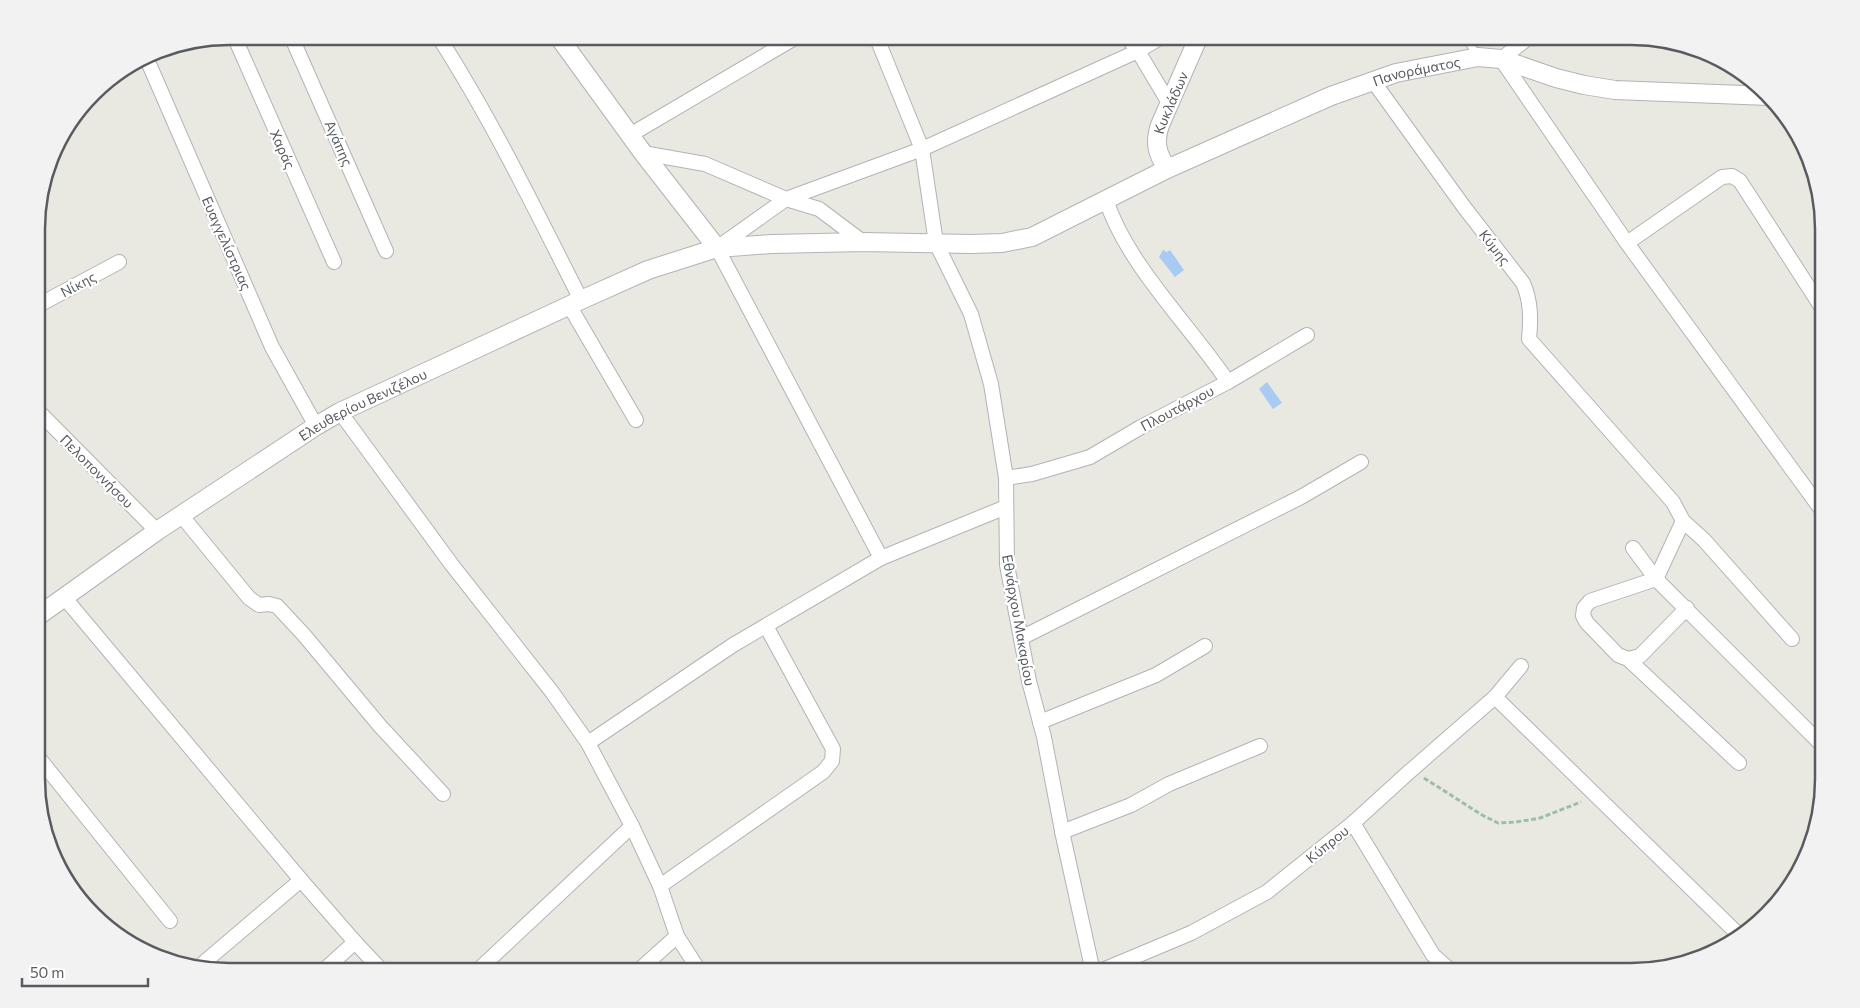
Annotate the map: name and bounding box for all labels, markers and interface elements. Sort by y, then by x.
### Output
street label: Πανοράματος [1370,52,1462,89]
street label: Κυκλάδων [1149,69,1191,136]
street label: Αγάπης [321,117,357,169]
street label: Χαράς [267,127,299,171]
street label: Ευαγγελίστριας [199,193,255,293]
street label: Κύμης [1476,226,1514,268]
street label: Νίκης [57,268,99,300]
street label: Ελευθερίου Βενιζέλου [295,364,429,444]
street label: Πλουτάρχου [1137,382,1217,434]
street label: Πελοποννήσου [57,431,137,511]
street label: Εθνάρχου Μακαρίου [999,553,1039,687]
street label: Κύπρου [1302,822,1352,866]
scale bar [22,956,149,988]
text: 50 m [30,963,64,981]

